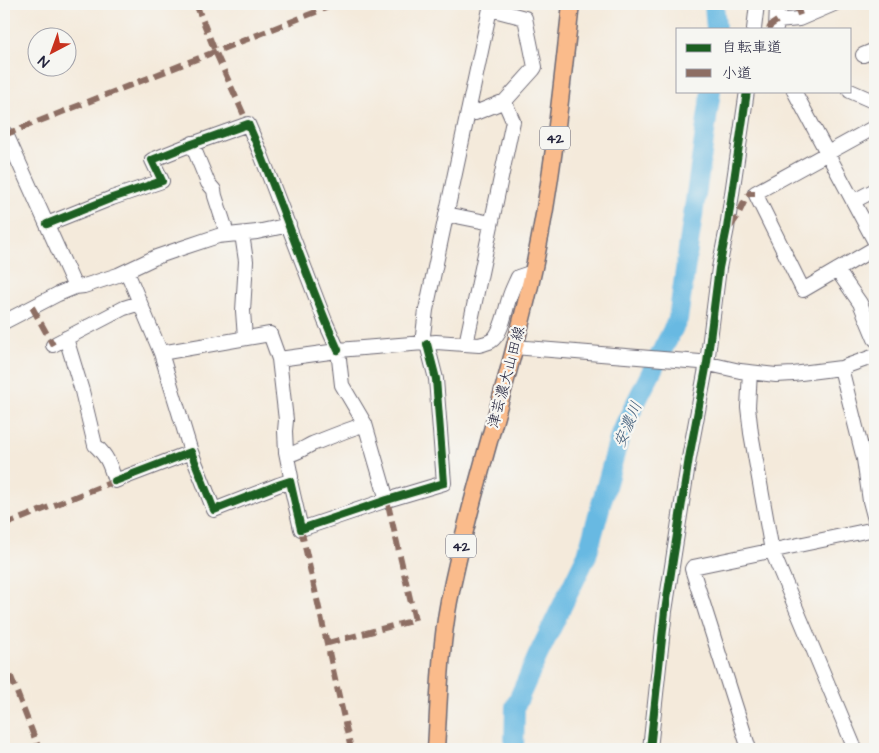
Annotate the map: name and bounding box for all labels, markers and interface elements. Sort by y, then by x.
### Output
north arrow [28,28,78,78]
legend [676,28,852,92]
text: 自転車道 [722,37,782,58]
text: N [34,50,54,71]
text: 小道 [722,63,752,84]
road number: 42 [540,126,570,150]
street label: 津芸濃大山田線 [483,324,530,431]
water label: 安濃川 [608,398,647,451]
road number: 42 [446,534,476,558]

